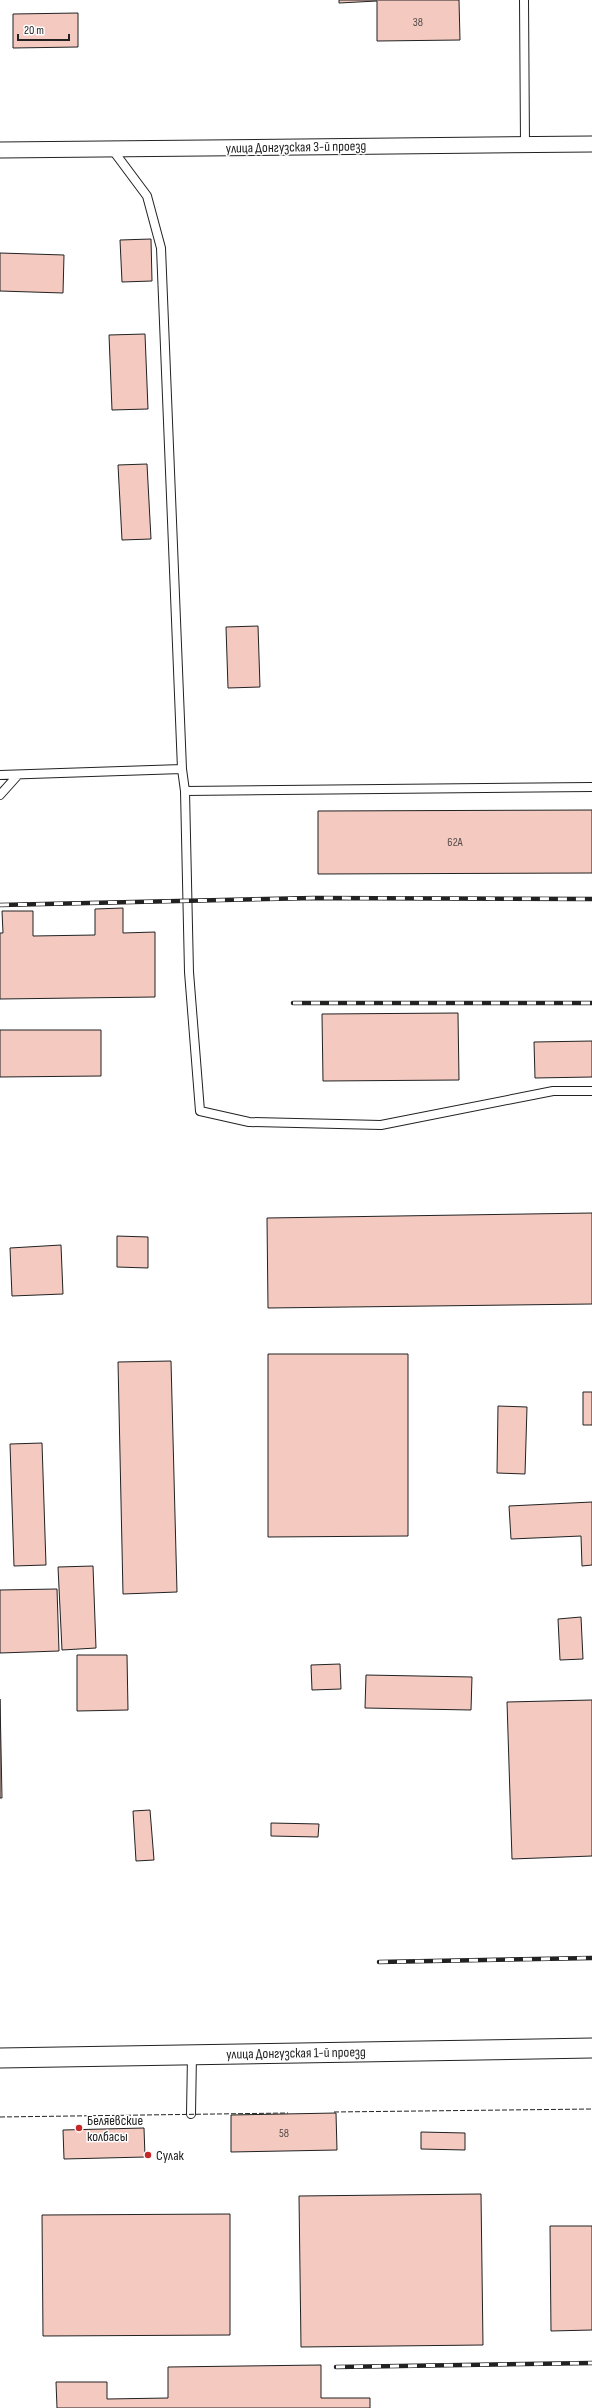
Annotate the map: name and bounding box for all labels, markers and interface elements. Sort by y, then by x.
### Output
house number: 38 [413,15,423,30]
scale bar [18,16,69,42]
text: 20 m [24,23,44,38]
street label: улица Донгузская 3-й проезд [226,137,366,157]
house number: 62А [447,835,464,850]
street label: улица Донгузская 1-й проезд [226,2043,366,2063]
place label: Беляевские колбасы [87,2112,143,2145]
marker: Беляевские колбасы [74,2123,84,2133]
house number: 58 [279,2126,289,2141]
place label: Сулак [156,2147,185,2164]
marker: Сулак [143,2150,153,2160]

